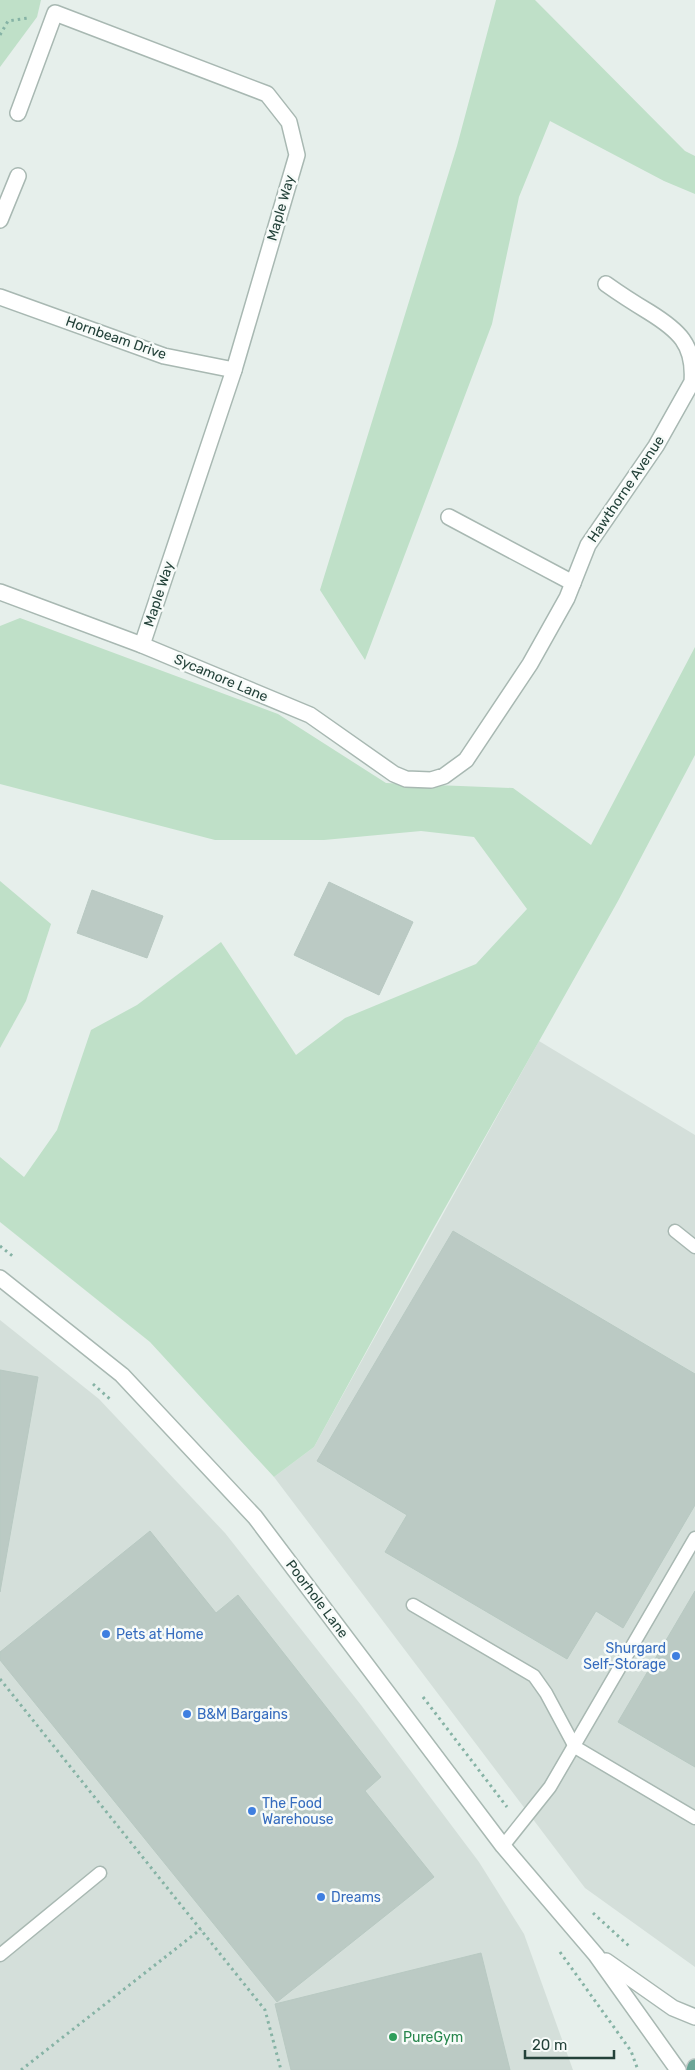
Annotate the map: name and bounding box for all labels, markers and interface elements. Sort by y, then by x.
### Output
street label: Maple Way [263,173,299,243]
street label: Hornbeam Drive [63,313,169,363]
street label: Hawthorne Avenue [584,432,668,545]
street label: Maple Way [140,559,178,629]
street label: Sycamore Lane [171,651,271,706]
street label: Poorhole Lane [282,1557,352,1642]
place label: Pets at Home [116,1626,204,1643]
marker: Pets at Home [100,1628,112,1640]
place label: Shurgard Self-Storage [583,1640,666,1673]
marker: Shurgard Self-Storage [670,1650,682,1662]
place label: B&M Bargains [197,1706,288,1723]
marker: B&M Bargains [181,1708,193,1720]
place label: The Food Warehouse [262,1795,334,1828]
marker: The Food Warehouse [246,1805,258,1817]
place label: Dreams [331,1889,381,1906]
marker: Dreams [315,1891,327,1903]
scale bar [525,2028,614,2060]
place label: PureGym [403,2029,463,2046]
marker: PureGym [387,2031,399,2043]
text: 20 m [532,2036,567,2054]

